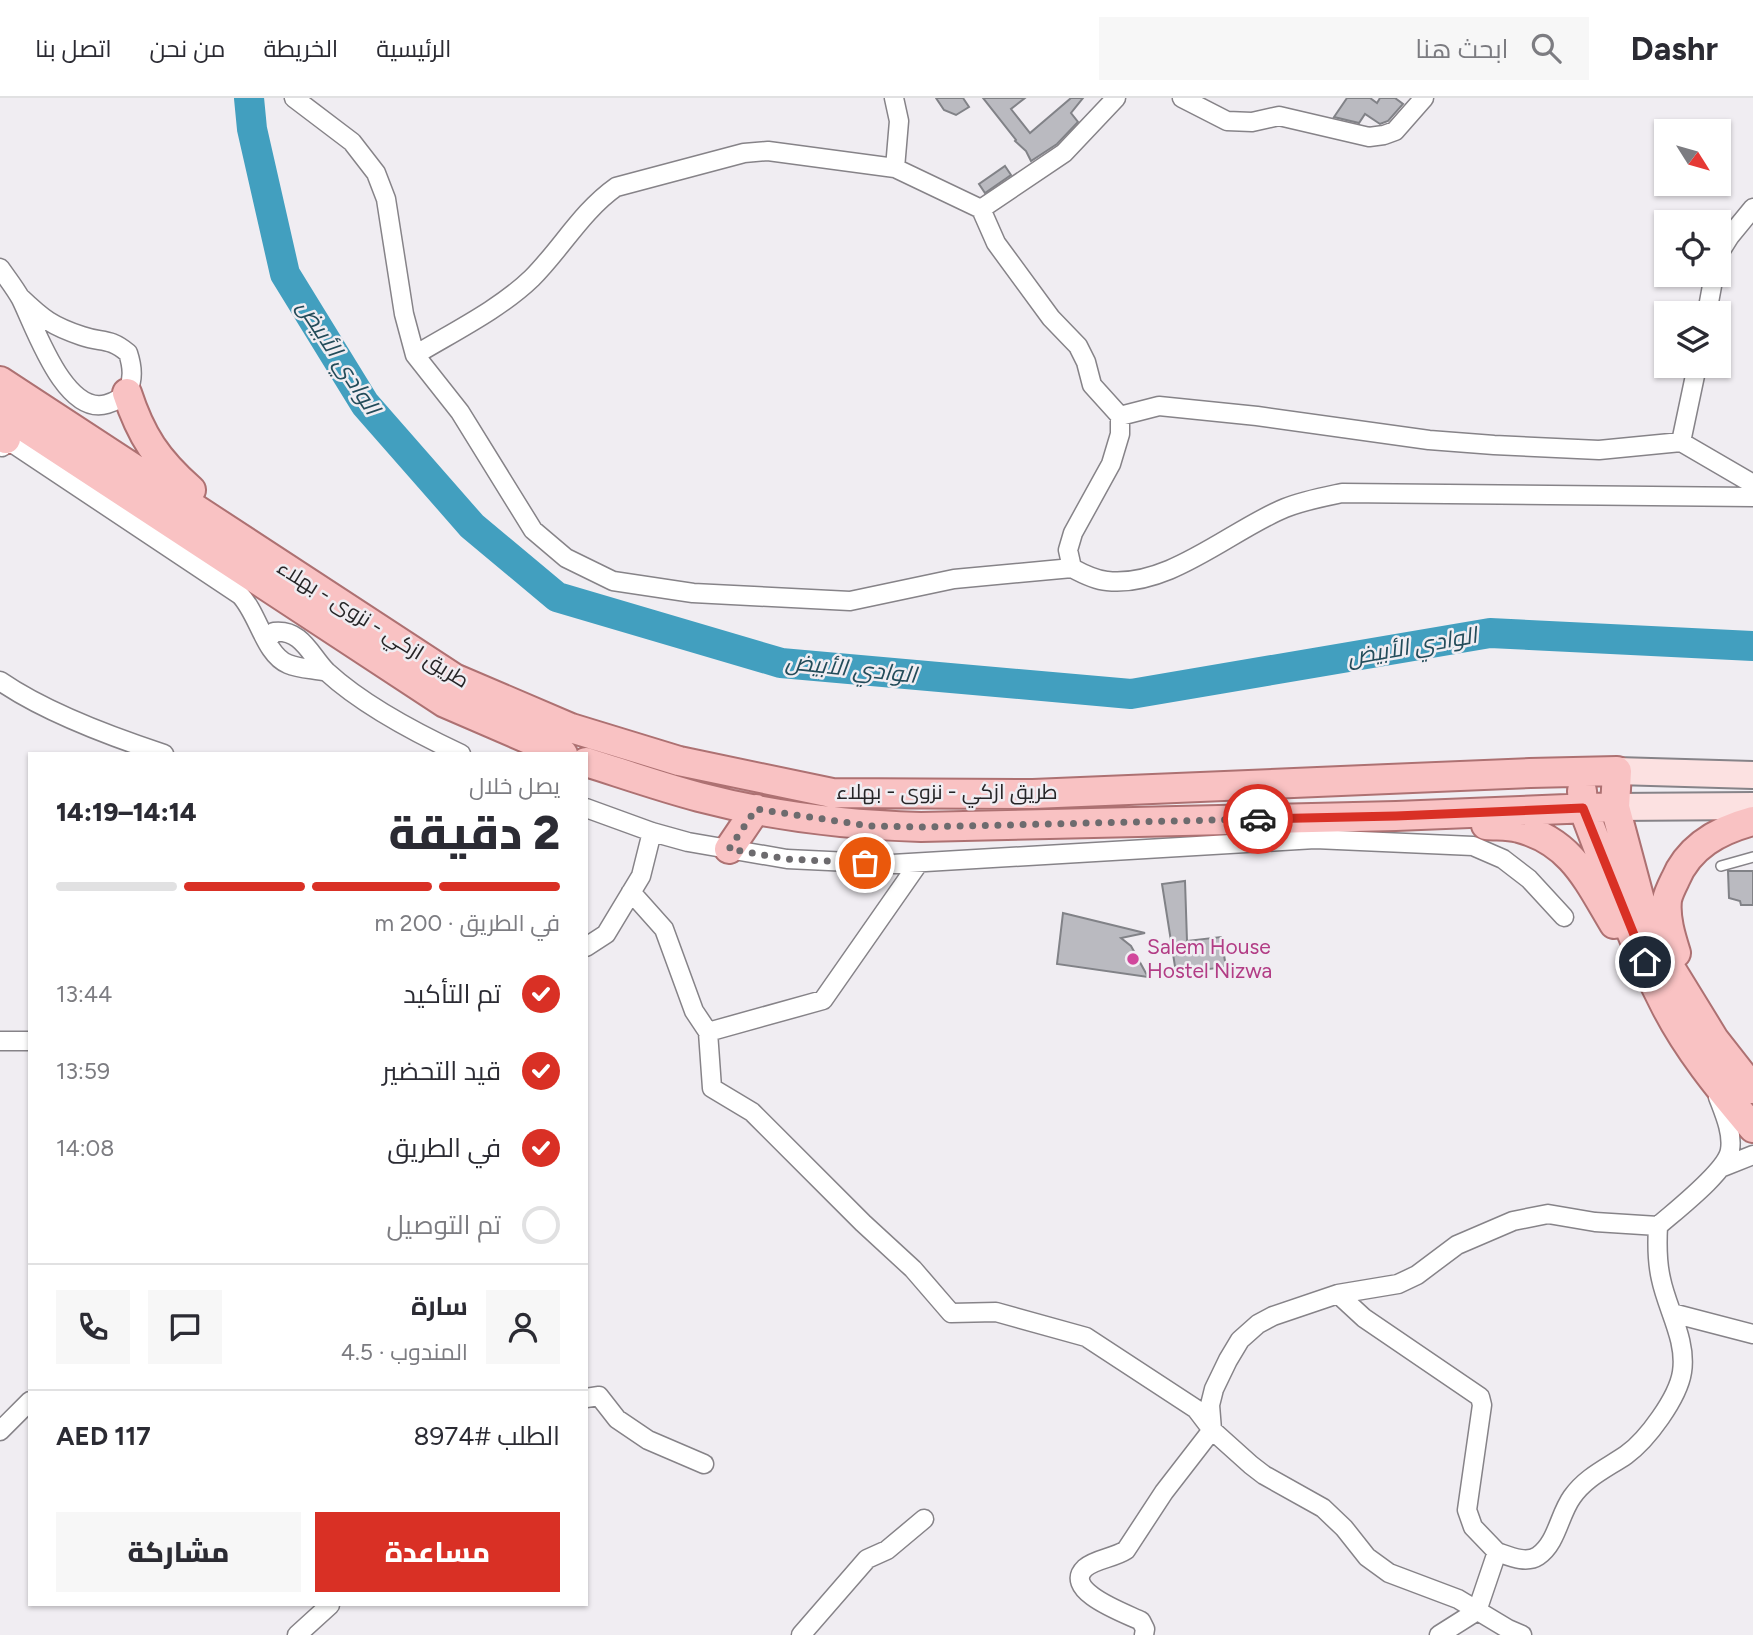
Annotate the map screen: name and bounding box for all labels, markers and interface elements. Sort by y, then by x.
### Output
search box [1099,17,1589,80]
icon: search [1527,29,1565,67]
text: Dashr [1631,29,1718,68]
text: ابحث هنا [1415,33,1509,65]
text: اتصل بنا [35,34,112,63]
text: من نحن [150,34,225,63]
text: الخريطة [263,34,338,63]
text: الرئيسية [376,34,452,63]
north arrow [1654,119,1731,196]
map controls [1654,119,1731,378]
button: locate [1654,210,1731,287]
water label: الوادي الأبيض [288,294,388,424]
button: layers [1654,301,1731,378]
street label: طريق ازكي - نزوى - بهلاء [271,554,474,696]
water label: الوادي الأبيض [1345,620,1483,675]
water label: الوادي الأبيض [784,647,921,693]
text: يصل خلال [469,772,560,800]
street label: طريق ازكي - نزوى - بهلاء [836,779,1058,808]
courier [1223,784,1293,854]
text: 14:14–14:19 [56,796,197,828]
icon: car [1239,800,1277,838]
text: 2 دقيقة [389,805,560,861]
pin [835,833,895,893]
icon: bag [846,844,884,882]
text: في الطريق · 200 m [375,909,560,937]
pin [1615,932,1675,992]
place label: Salem House Hostel Nizwa [1147,934,1272,983]
icon: home [1626,943,1664,981]
marker: Salem House Hostel Nizwa [1125,951,1141,967]
icon: check [522,975,560,1013]
text: تم التأكيد [403,978,501,1010]
text: 13:44 [56,980,112,1008]
icon: check [522,1052,560,1090]
text: قيد التحضير [382,1055,501,1087]
text: 13:59 [56,1057,110,1085]
icon: check [522,1129,560,1167]
text: في الطريق [387,1132,501,1164]
text: 14:08 [56,1134,114,1162]
text: تم التوصيل [387,1209,501,1241]
button: phone [56,1290,130,1364]
button: chat [148,1290,222,1364]
text: سارة [411,1290,468,1322]
button: person [486,1290,560,1364]
text: المندوب · 4.5 [341,1338,468,1366]
text: AED 117 [56,1420,151,1452]
text: الطلب #8974 [414,1420,560,1452]
button: مشاركة [56,1512,301,1592]
button: مساعدة [315,1512,560,1592]

